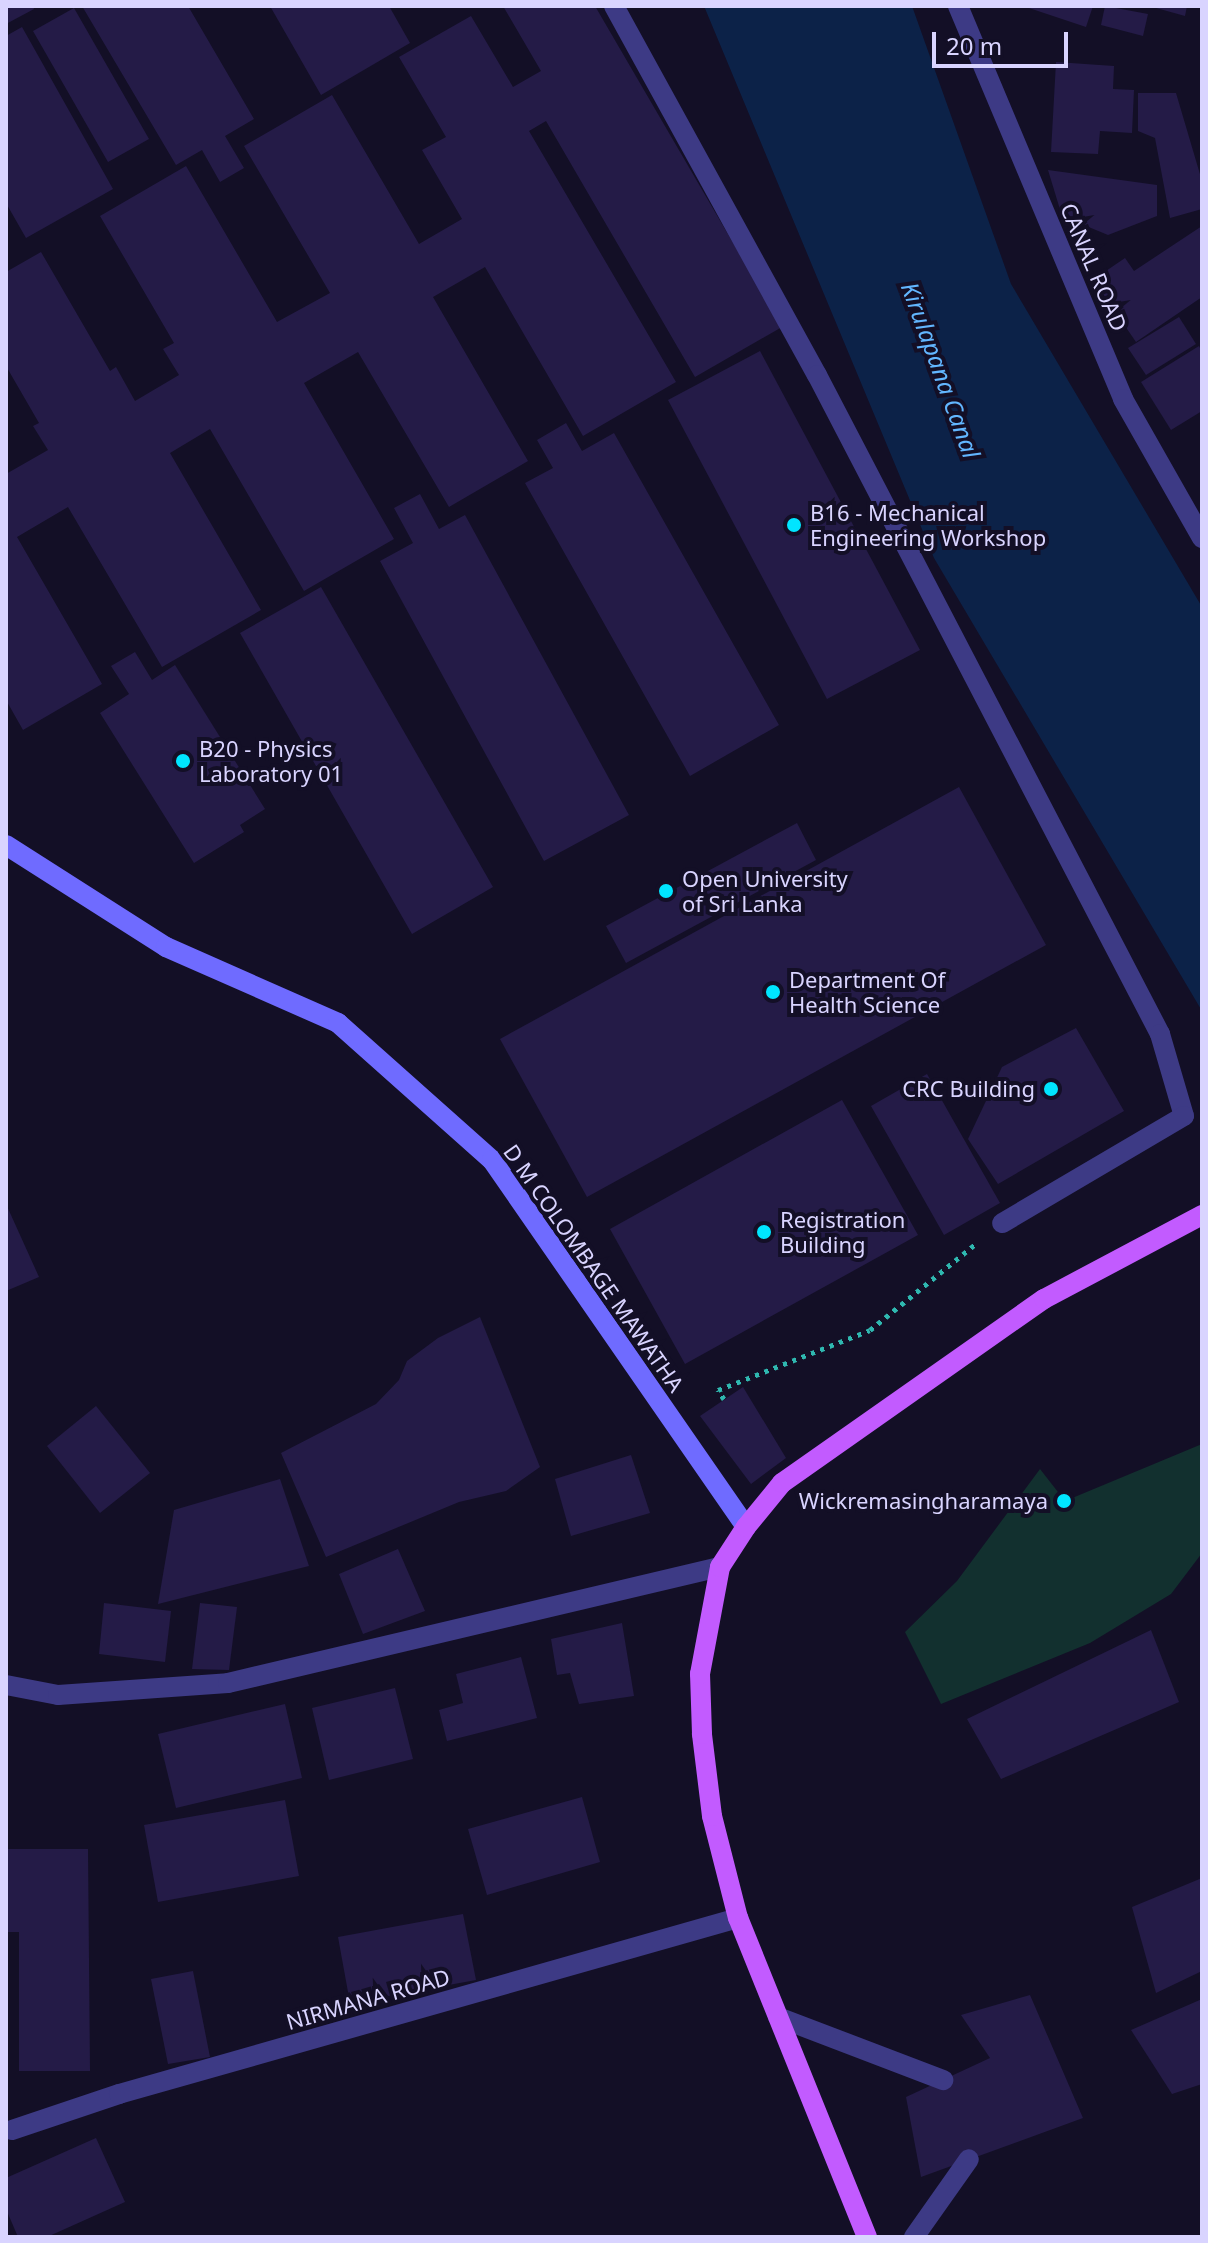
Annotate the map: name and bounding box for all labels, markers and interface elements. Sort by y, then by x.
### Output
scale bar [936,16,1072,66]
text: 20 m [946,29,1002,62]
street label: CANAL ROAD [1055,199,1133,335]
water label: Kirulapana Canal [896,278,986,462]
place label: B16 - Mechanical Engineering Workshop [810,499,1046,550]
marker: B16 - Mechanical Engineering Workshop [785,516,803,534]
place label: B20 - Physics Laboratory 01 [199,735,343,786]
marker: B20 - Physics Laboratory 01 [174,752,192,770]
place label: Open University of Sri Lanka [682,865,848,916]
marker: Open University of Sri Lanka [657,882,675,900]
place label: Department Of Health Science [789,966,945,1018]
marker: Department Of Health Science [764,983,782,1001]
place label: CRC Building [902,1076,1035,1102]
marker: CRC Building [1042,1080,1060,1098]
street label: D M COLOMBAGE MAWATHA [498,1139,690,1397]
place label: Registration Building [780,1206,905,1258]
marker: Registration Building [755,1223,773,1241]
place label: Wickremasingharamaya [799,1488,1048,1514]
marker: Wickremasingharamaya [1055,1492,1073,1510]
street label: NIRMANA ROAD [283,1963,453,2035]

